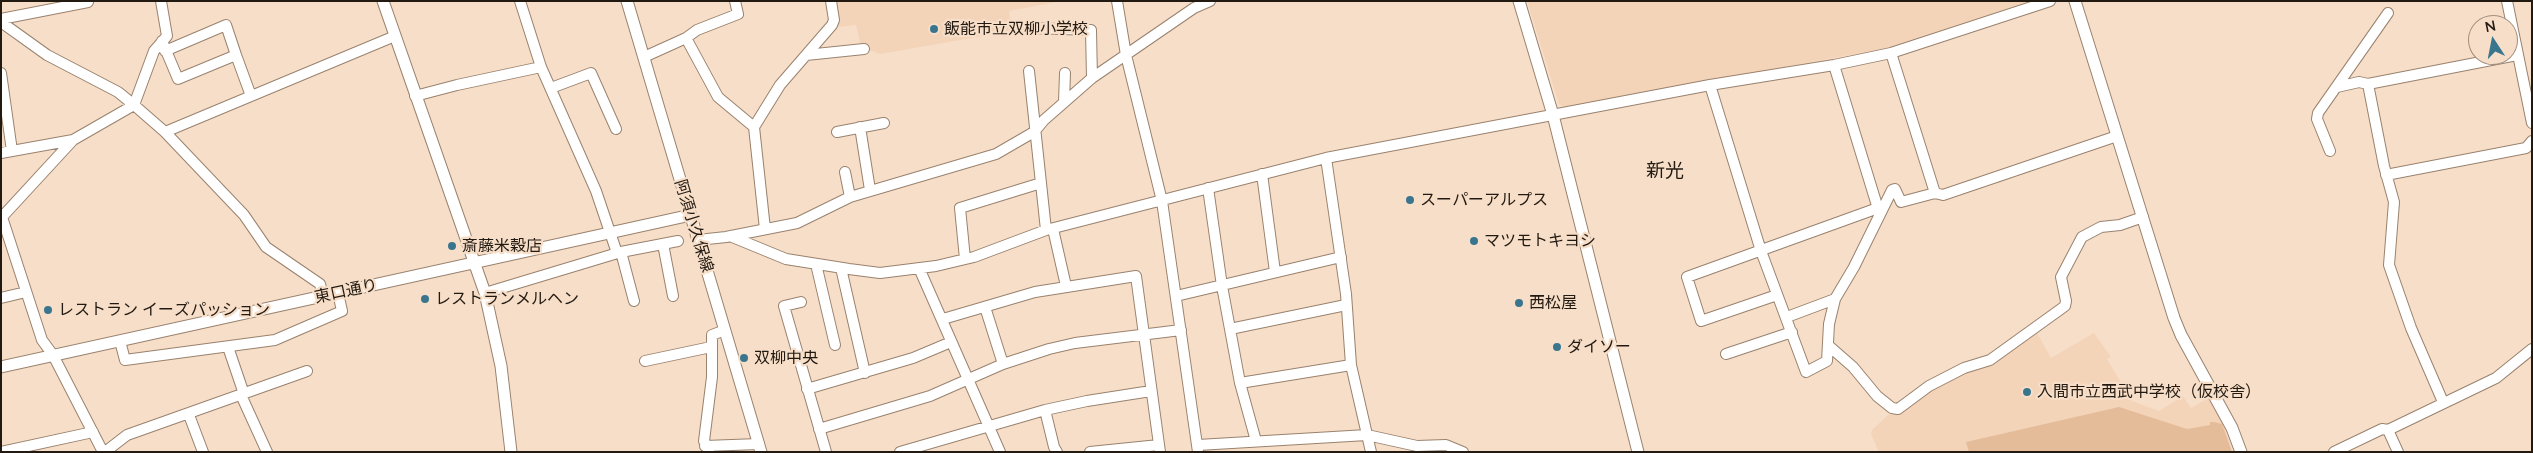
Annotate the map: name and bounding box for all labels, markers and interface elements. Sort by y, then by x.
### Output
north arrow [2468,15,2518,65]
text: N [2483,16,2497,35]
place label: 飯能市立双柳小学校 [944,19,1088,39]
marker: 飯能市立双柳小学校 [928,23,940,35]
district label: 新光 [1646,160,1684,182]
street label: 阿須小久保線 [671,177,717,275]
place label: スーパーアルプス [1420,190,1548,210]
marker: スーパーアルプス [1404,194,1416,206]
place label: マツモトキヨシ [1484,231,1596,251]
marker: マツモトキヨシ [1468,235,1480,247]
place label: 斎藤米穀店 [462,236,542,256]
marker: 斎藤米穀店 [446,240,458,252]
street label: 東口通り [313,275,379,307]
place label: レストランメルヘン [435,289,579,309]
marker: レストランメルヘン [419,293,431,305]
place label: 西松屋 [1529,293,1577,313]
marker: 西松屋 [1513,297,1525,309]
place label: レストラン イーズパッション [58,300,270,320]
marker: レストラン イーズパッション [42,304,54,316]
place label: ダイソー [1567,337,1631,357]
marker: ダイソー [1551,341,1563,353]
place label: 双柳中央 [754,348,818,368]
marker: 双柳中央 [738,352,750,364]
place label: 入間市立西武中学校（仮校舎） [2037,382,2261,402]
marker: 入間市立西武中学校（仮校舎） [2021,386,2033,398]

